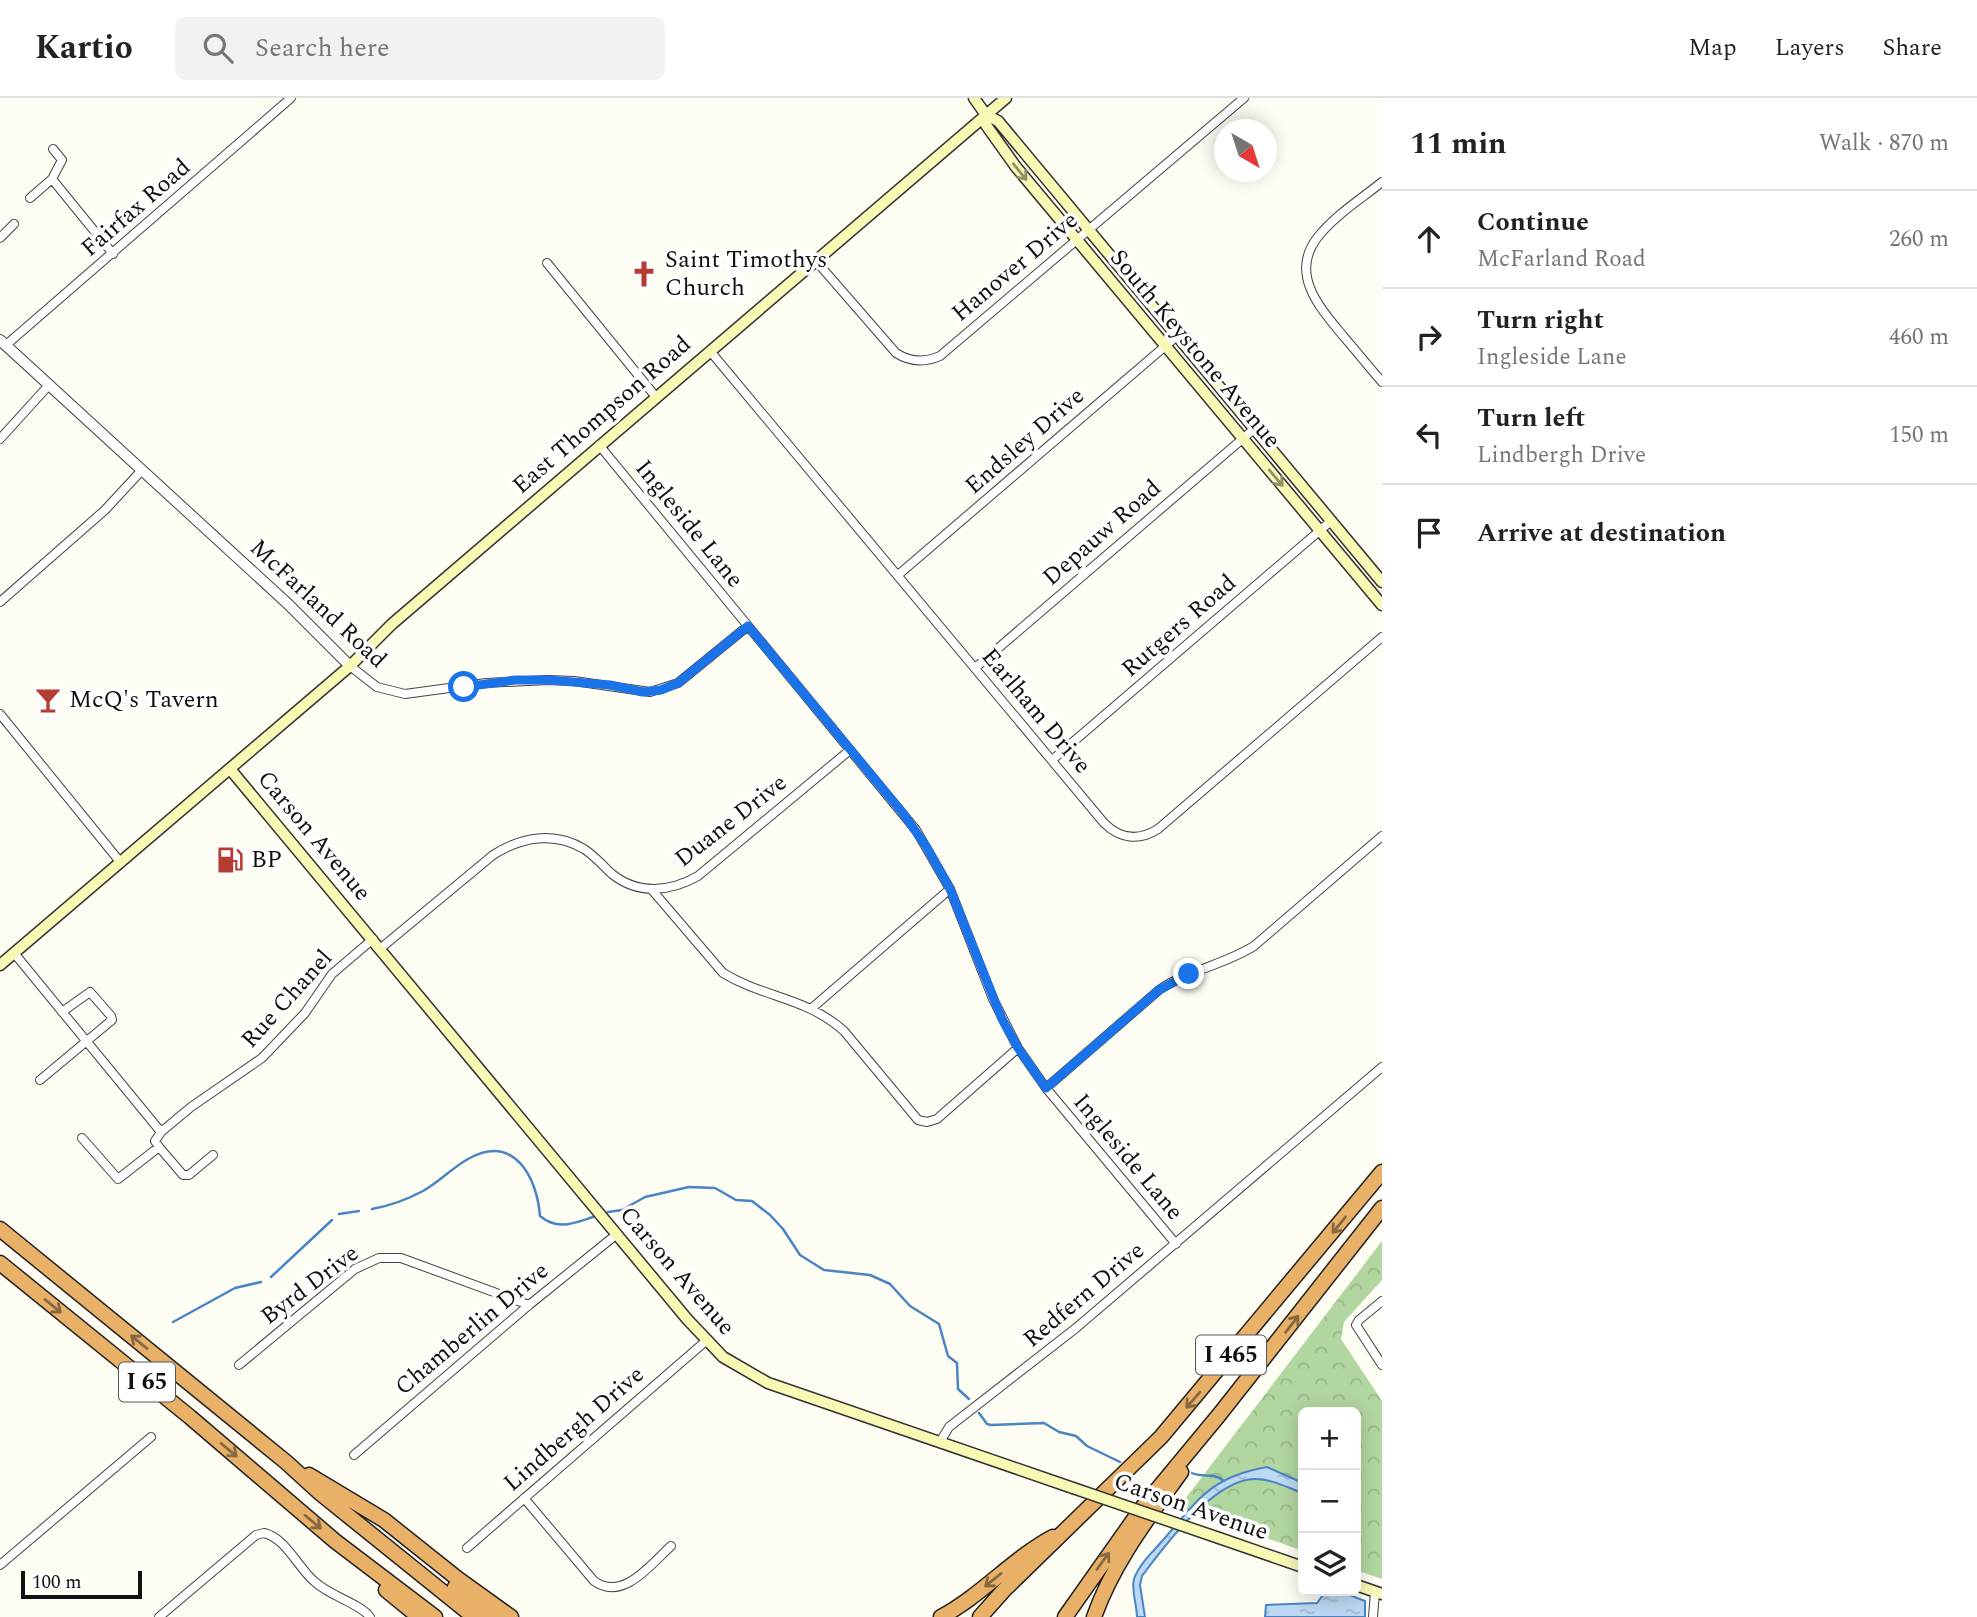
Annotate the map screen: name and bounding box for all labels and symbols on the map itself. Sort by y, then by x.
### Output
north arrow [1214,119,1277,182]
street label: Fairfax Road [73,150,199,266]
one-way arrow [1013,162,1028,180]
street label: Hanover Drive [944,203,1086,331]
place label: Saint Timothys Church [665,242,827,306]
street label: South Keystone Avenue [1101,242,1289,456]
church icon: Saint Timothys Church [629,259,659,289]
street label: East Thompson Road [505,327,699,503]
street label: Endsley Drive [957,379,1093,503]
street label: Ingleside Lane [626,452,752,596]
one-way arrow [1268,469,1284,487]
street label: Depauw Road [1035,471,1169,595]
street label: McFarland Road [241,531,395,677]
street label: Rutgers Road [1113,566,1245,686]
street label: Earlham Drive [972,640,1100,782]
route start [448,671,479,702]
place label: McQ's Tavern [69,682,219,718]
bar icon: McQ's Tavern [33,685,63,715]
street label: Carson Avenue [248,763,380,909]
street label: Duane Drive [667,766,795,876]
place label: BP [251,842,282,878]
fuel station icon: BP [215,845,245,875]
street label: Rue Chanel [233,941,341,1057]
route end [1173,958,1204,989]
street label: Ingleside Lane [1064,1086,1192,1228]
street label: Carson Avenue [611,1198,743,1344]
one-way arrow [1331,1215,1347,1233]
street label: Redfern Drive [1015,1233,1153,1357]
street label: Byrd Drive [253,1236,367,1334]
street label: Chamberlin Drive [387,1254,557,1404]
one-way arrow [43,1298,61,1314]
one-way arrow [1284,1315,1299,1333]
one-way arrow [130,1334,148,1349]
road number: I 465 [1196,1336,1266,1374]
street label: Lindbergh Drive [496,1358,652,1500]
road number: I 65 [119,1362,175,1401]
one-way arrow [1185,1391,1201,1409]
one-way arrow [219,1442,237,1458]
street label: Carson Avenue [1109,1464,1273,1550]
one-way arrow [304,1514,322,1530]
one-way arrow [1096,1552,1110,1571]
scale bar [21,1568,142,1600]
one-way arrow [984,1572,1002,1588]

